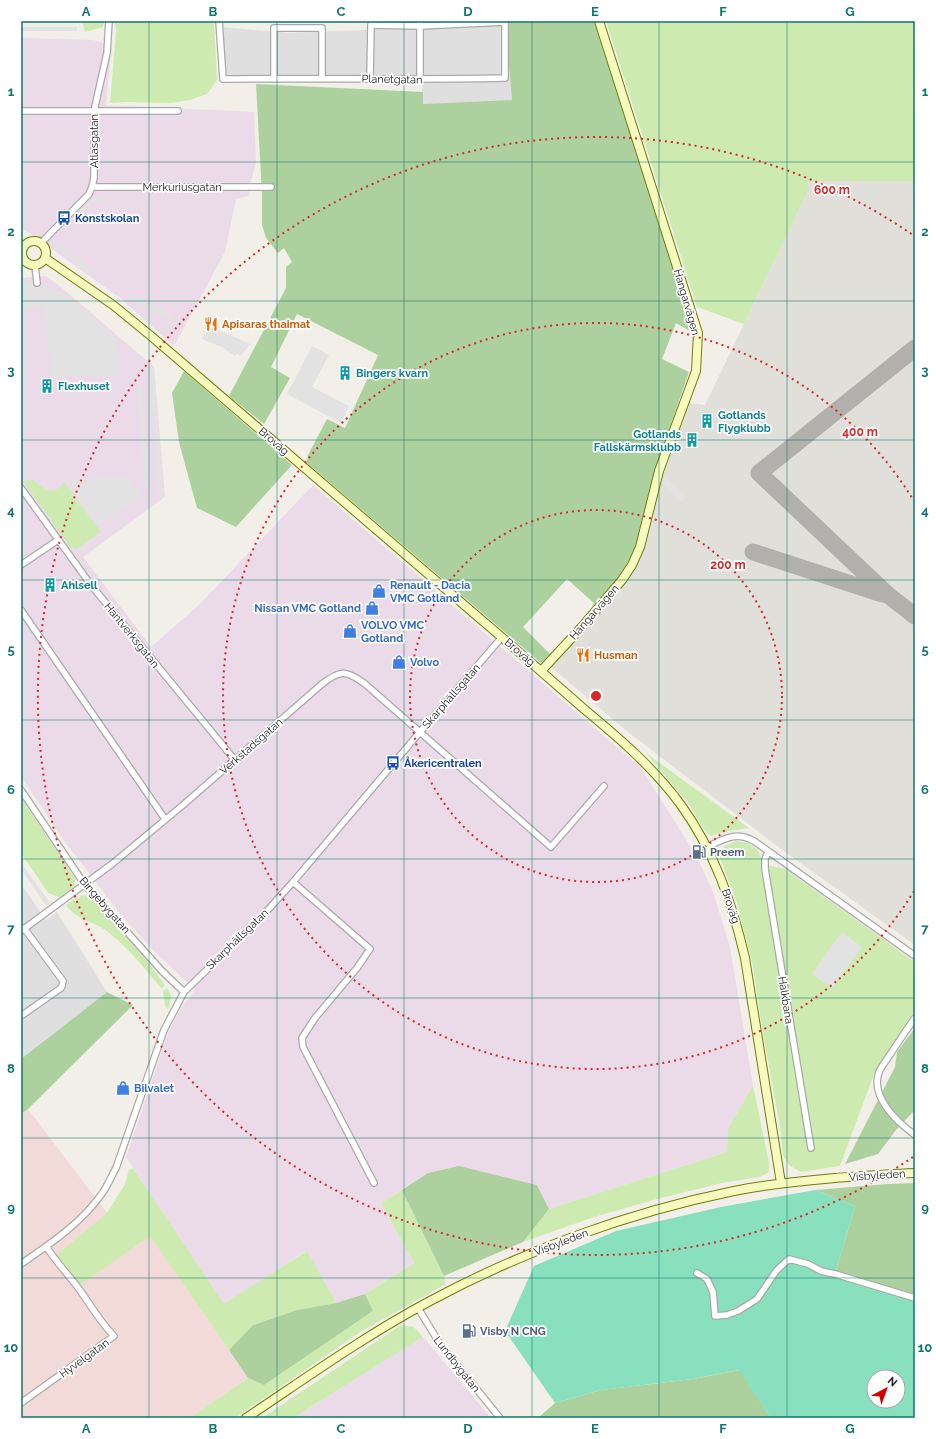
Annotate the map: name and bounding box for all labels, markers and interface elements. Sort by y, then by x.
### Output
text: A [82,4,91,19]
text: B [209,4,218,19]
text: C [337,4,346,19]
text: D [463,4,473,19]
text: E [591,4,599,19]
text: F [719,4,727,19]
text: G [845,4,855,19]
street label: Planetgatan [361,72,423,87]
text: 1 [8,84,15,99]
text: 1 [922,84,929,99]
street label: Atlasgatan [88,114,101,168]
street label: Merkuriusgatan [142,181,222,194]
text: 600 m [814,183,850,197]
bus stop icon: Konstskolan [56,210,72,226]
place label: Konstskolan [75,212,140,225]
text: 2 [7,224,15,239]
text: 2 [921,224,929,239]
street label: Hangarvägen [671,267,702,337]
restaurant icon: Apisaras thaimat [203,316,219,332]
place label: Apisaras thaimat [222,318,311,331]
text: 3 [7,363,15,378]
text: 3 [921,363,929,378]
building icon: Bingers kvarn [337,365,353,381]
place label: Bingers kvarn [356,367,428,380]
building icon: Flexhuset [39,378,55,394]
place label: Flexhuset [58,380,110,393]
place label: Gotlands Flygklubb [718,409,771,435]
building icon: Gotlands Flygklubb [699,413,715,429]
street label: Broväg [256,425,291,458]
text: 400 m [842,425,878,439]
place label: Gotlands Fallskärmsklubb [594,428,682,454]
building icon: Gotlands Fallskärmsklubb [684,432,700,448]
text: 4 [7,503,15,518]
text: 4 [921,503,929,518]
text: 200 m [710,558,746,572]
building icon: Ahlsell [42,577,58,593]
place label: Ahlsell [61,579,98,592]
place label: Renault - Dacia VMC Gotland [390,579,470,605]
street label: Hangarvägen [567,582,622,642]
shop icon: Renault - Dacia VMC Gotland [371,583,387,599]
street label: Hantverksgatan [101,600,162,671]
shop icon: Nissan VMC Gotland [364,600,380,616]
place label: Nissan VMC Gotland [254,602,361,615]
place label: VOLVO VMC Gotland [361,619,425,645]
shop icon: VOLVO VMC Gotland [342,623,358,639]
street label: Broväg [502,636,537,669]
text: 5 [7,642,15,657]
text: 5 [921,642,929,657]
restaurant icon: Husman [575,647,591,663]
place label: Husman [594,649,638,662]
shop icon: Volvo [391,654,407,670]
place label: Volvo [410,656,439,669]
street label: Skarphällsgatan [420,661,483,731]
centre of rings [589,689,603,703]
street label: Verkstadsgatan [217,716,285,777]
bus stop icon: Åkericentralen [385,755,401,771]
place label: Åkericentralen [404,756,482,770]
text: 6 [7,782,15,797]
text: 6 [921,782,929,797]
fuel station icon: Preem [691,844,707,860]
place label: Preem [710,846,744,859]
street label: Bingebygatan [77,874,133,936]
street label: Broväg [719,887,742,925]
street label: Skarphällsgatan [203,906,271,972]
text: 7 [7,921,15,936]
text: 7 [921,921,929,936]
street label: Halkbana [775,975,796,1025]
text: 8 [7,1061,15,1076]
text: 8 [921,1061,929,1076]
shop icon: Bilvalet [115,1080,131,1096]
place label: Bilvalet [134,1082,175,1095]
street label: Visbyleden [848,1167,906,1184]
text: 9 [7,1200,15,1215]
text: 9 [921,1200,929,1215]
street label: Visbyleden [532,1226,590,1259]
fuel station icon: Visby N CNG [461,1323,477,1339]
place label: Visby N CNG [480,1325,546,1338]
street label: Lundbygatan [431,1334,482,1395]
street label: Hyvelgatan [57,1336,112,1381]
text: 10 [4,1340,18,1355]
text: 10 [918,1340,932,1355]
north arrow [866,1369,906,1409]
text: N [885,1374,900,1389]
text: A [82,1421,91,1436]
text: B [209,1421,218,1436]
text: C [337,1421,346,1436]
text: D [463,1421,473,1436]
text: E [591,1421,599,1436]
text: F [719,1421,727,1436]
text: G [845,1421,855,1436]

